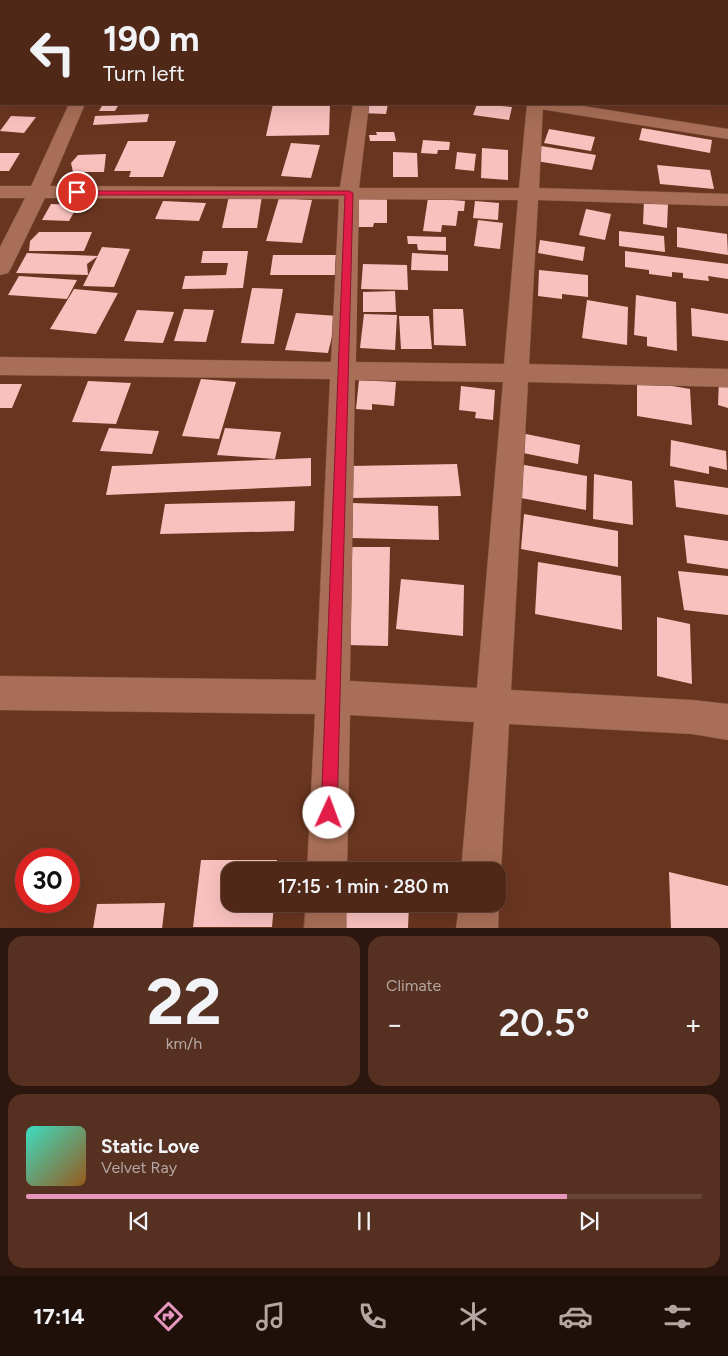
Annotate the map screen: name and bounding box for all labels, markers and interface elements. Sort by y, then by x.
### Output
text: 190 m [103,18,200,60]
icon: left [20,20,85,85]
text: Turn left [103,60,185,87]
pin [56,171,98,213]
icon: arrive [63,178,91,206]
position arrow [302,786,354,838]
speed limit sign: 30 [15,848,80,913]
text: 17:15 · 1 min · 280 m [278,875,449,898]
text: 22 [146,962,222,1040]
text: Climate [386,976,441,995]
text: 20.5° [498,1000,590,1046]
text: − [386,1007,403,1041]
text: + [685,1007,702,1041]
text: km/h [166,1034,202,1053]
text: Static Love [101,1135,199,1158]
text: Velvet Ray [101,1158,177,1177]
icon: previous [125,1207,153,1235]
icon: pause [350,1207,378,1235]
icon: next [575,1207,603,1235]
icon: directions [151,1299,186,1334]
icon: music [253,1299,288,1334]
icon: phone [355,1299,390,1334]
icon: climate [456,1299,491,1334]
icon: car [558,1299,593,1334]
icon: filters [660,1299,695,1334]
text: 17:14 [33,1303,85,1330]

